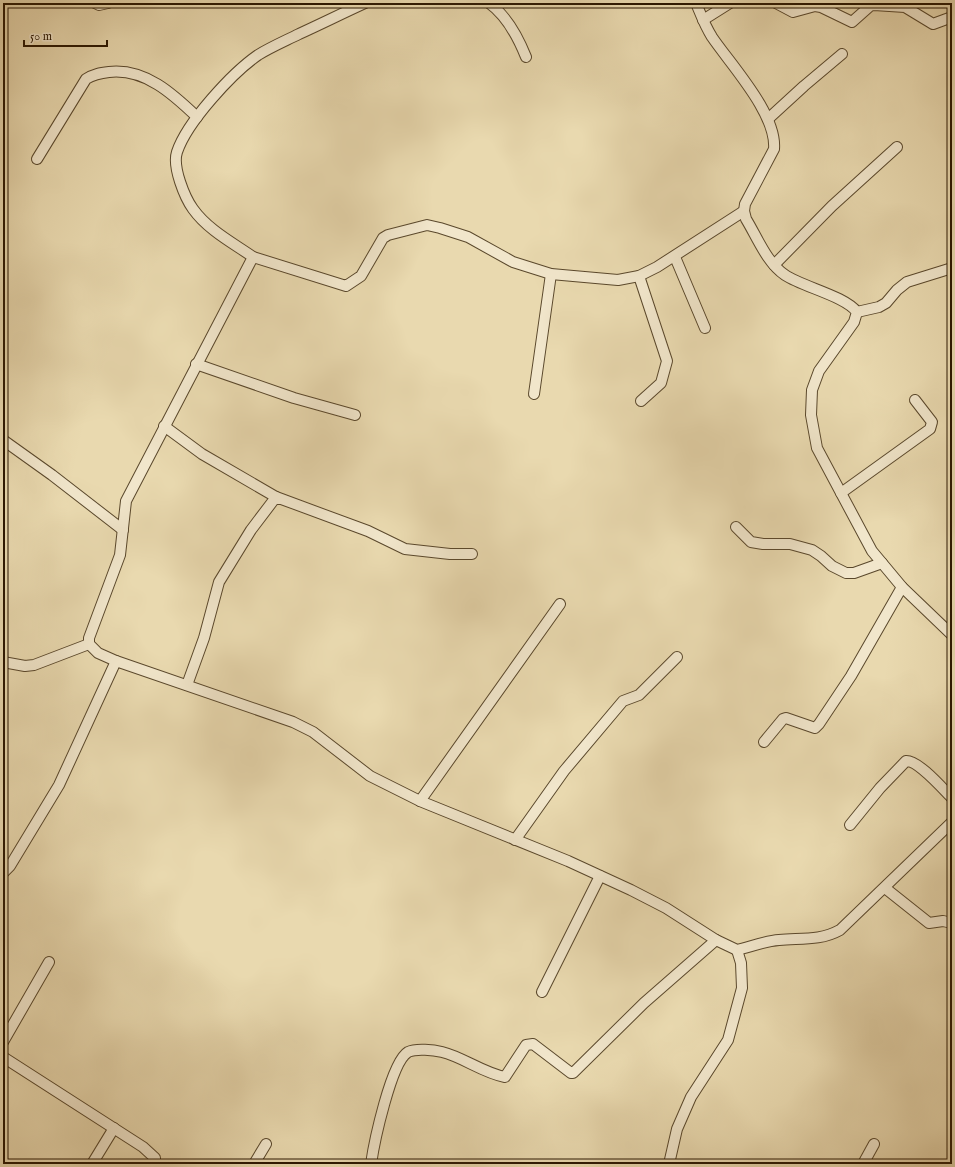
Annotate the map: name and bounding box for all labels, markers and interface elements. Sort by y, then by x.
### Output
scale bar [24,22,107,48]
text: 50 m [30,29,52,44]

